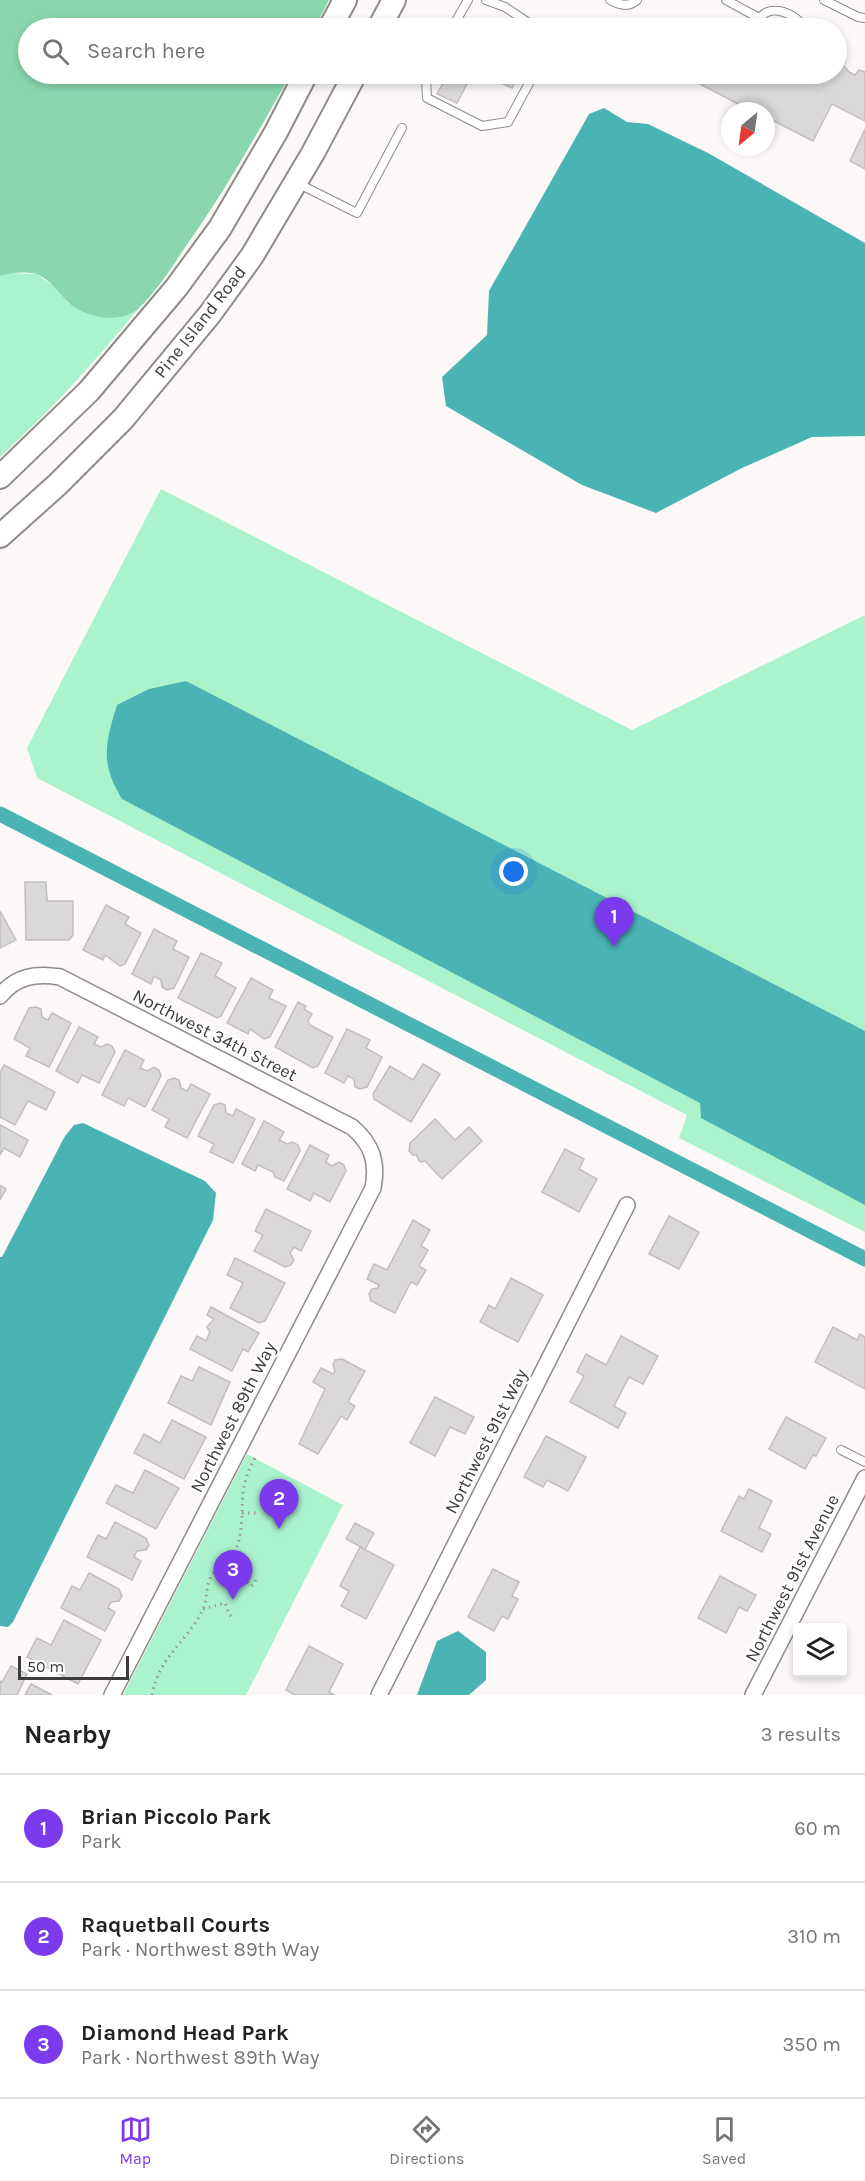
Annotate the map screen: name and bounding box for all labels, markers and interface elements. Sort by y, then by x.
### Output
search box [18,18,847,84]
icon: search [39,35,72,68]
text: Search here [87,38,205,64]
north arrow [721,102,775,156]
street label: Pine Island Road [149,261,251,383]
your location [499,857,528,886]
pin: 1 [594,898,634,947]
street label: Northwest 34th Street [129,984,301,1086]
street label: Northwest 89th Way [185,1337,281,1496]
street label: Northwest 91st Way [440,1364,532,1517]
pin: 2 [260,1480,298,1529]
street label: Northwest 91st Avenue [740,1490,844,1666]
pin: 3 [214,1550,252,1600]
map controls [793,1623,847,1677]
button: layers [793,1623,847,1677]
scale bar [18,1653,129,1680]
text: 50 m [27,1657,64,1676]
text: Nearby [24,1719,111,1750]
text: 3 results [761,1723,841,1746]
text: Brian Piccolo Park [81,1804,271,1830]
text: 1 [40,1817,47,1840]
text: 60 m [794,1817,841,1840]
text: Park [81,1830,122,1853]
text: Raquetball Courts [81,1912,270,1938]
text: 2 [37,1925,50,1948]
text: 310 m [787,1925,841,1948]
text: Park · Northwest 89th Way [81,1938,319,1961]
text: Diamond Head Park [81,2020,289,2046]
text: 3 [37,2033,50,2056]
text: 350 m [783,2033,841,2056]
text: Park · Northwest 89th Way [81,2046,319,2069]
tab: Map [119,2113,152,2168]
tab: Directions [389,2113,464,2168]
tab: Saved [702,2113,746,2168]

